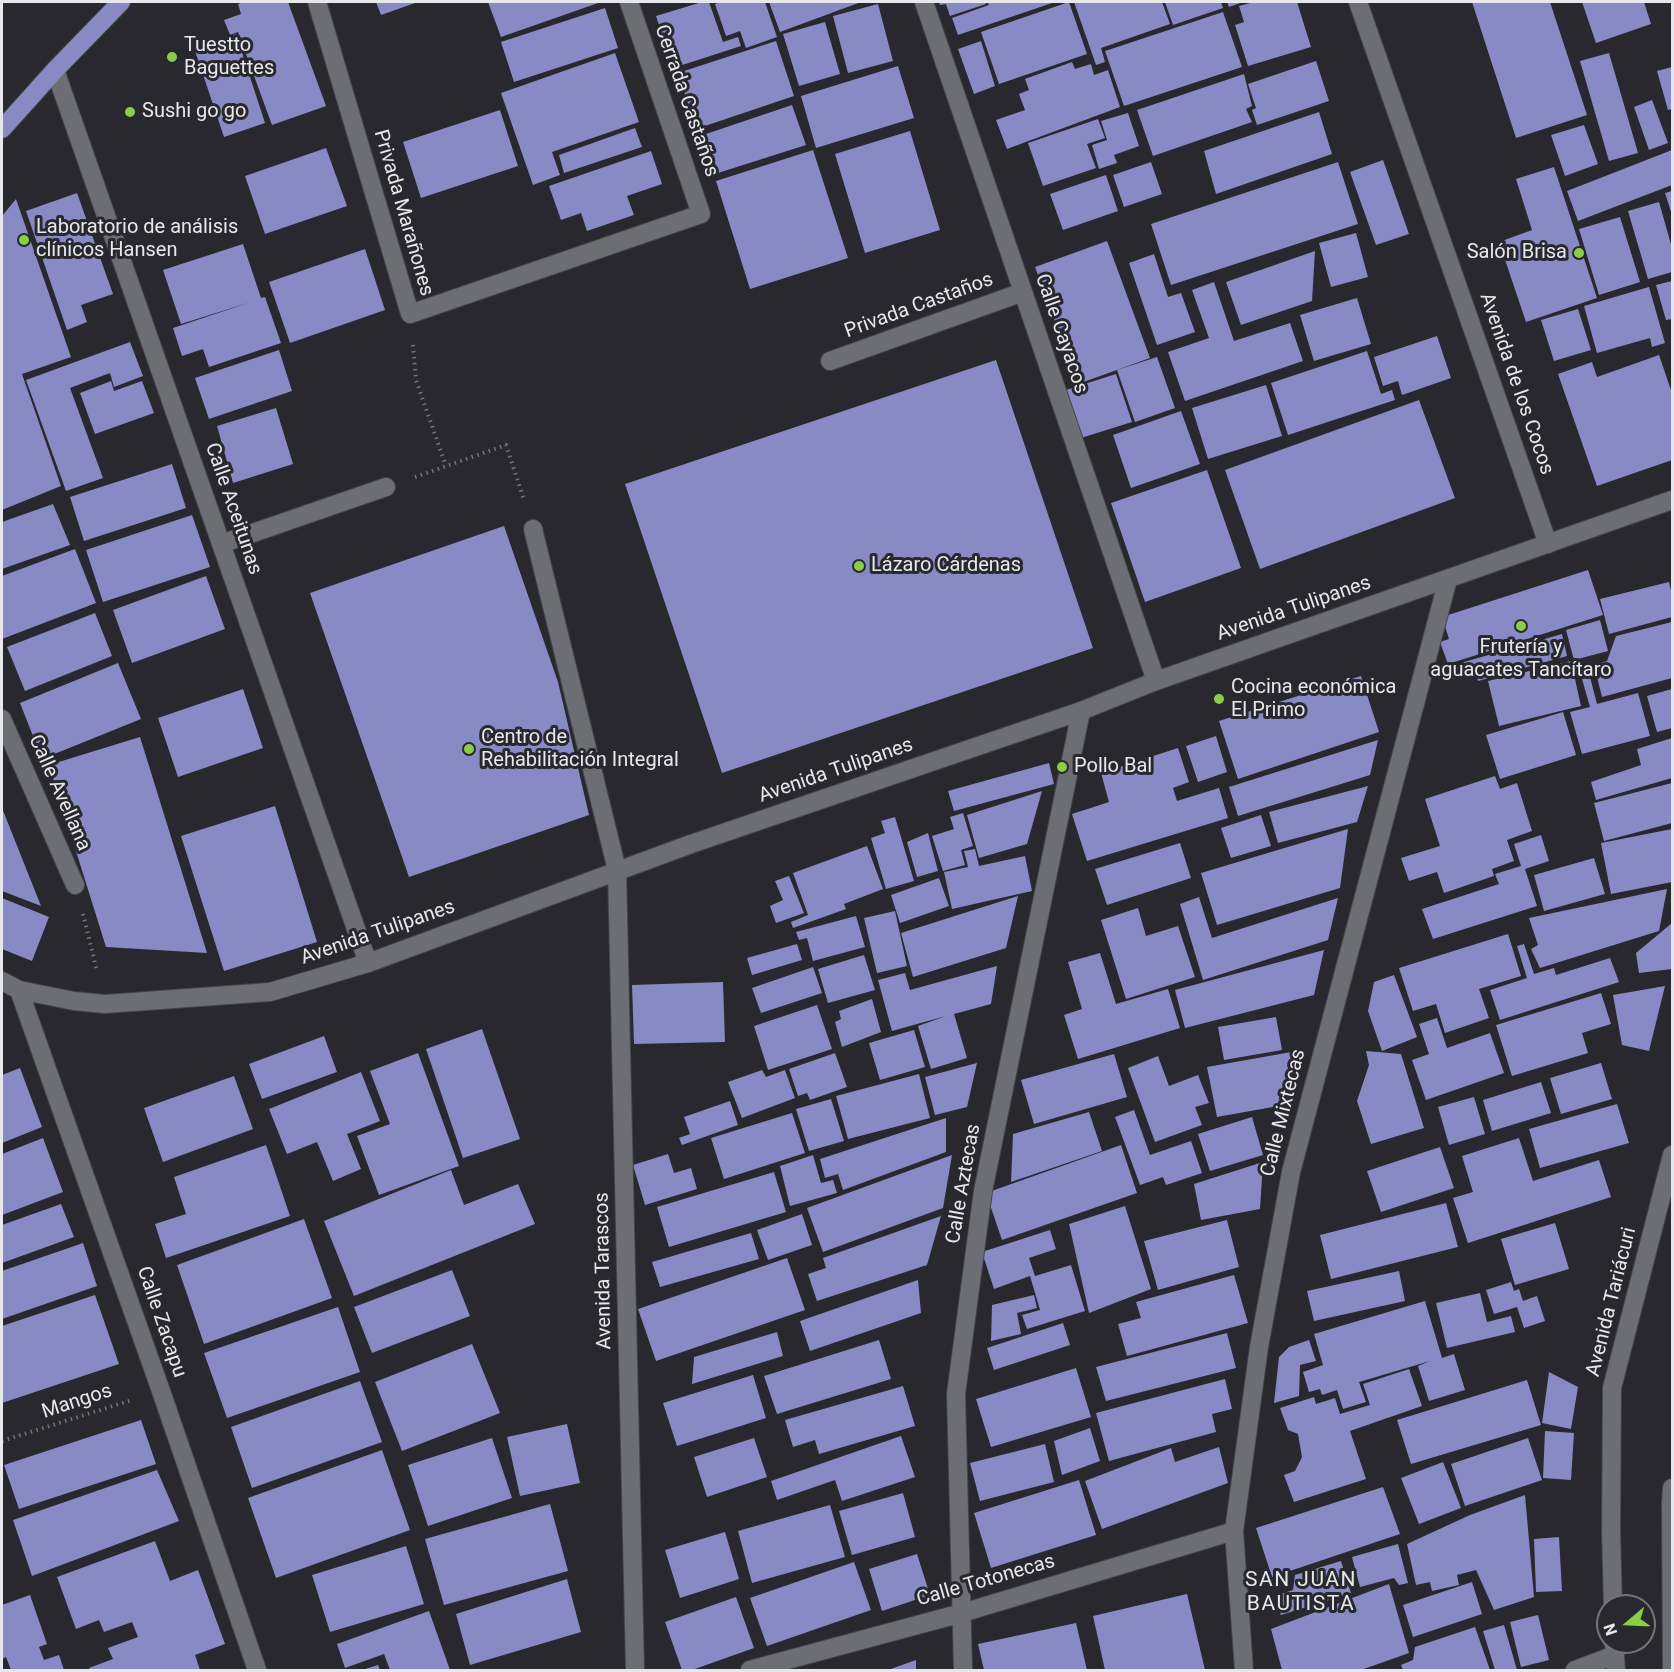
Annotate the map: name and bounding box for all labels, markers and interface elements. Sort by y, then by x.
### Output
street label: Cerrada Castaños [649,22,723,180]
place label: Tuestto Baguettes [184,34,274,81]
marker: Tuestto Baguettes [165,50,179,64]
place label: Sushi go go [142,100,246,124]
marker: Sushi go go [123,105,137,119]
street label: Privada Marañones [368,127,438,299]
place label: Laboratorio de análisis clínicos Hansen [36,216,238,263]
marker: Laboratorio de análisis clínicos Hansen [17,233,31,247]
place label: Salón Brisa [1467,241,1567,265]
marker: Salón Brisa [1572,246,1586,260]
street label: Privada Castaños [842,268,996,344]
street label: Calle Cayacos [1029,271,1093,397]
street label: Avenida de los Cocos [1474,290,1558,478]
street label: Calle Aceitunas [199,440,267,578]
place label: Lázaro Cárdenas [871,554,1021,578]
marker: Lázaro Cárdenas [852,559,866,573]
street label: Avenida Tulipanes [1214,571,1374,647]
marker: Frutería y aguacates Tancítaro [1514,619,1528,633]
place label: Frutería y aguacates Tancítaro [1430,636,1612,683]
place label: Cocina económica El Primo [1231,676,1396,723]
marker: Cocina económica El Primo [1212,692,1226,706]
place label: Centro de Rehabilitación Integral [481,726,679,773]
street label: Calle Avellana [23,731,95,855]
street label: Avenida Tulipanes [756,733,916,809]
marker: Centro de Rehabilitación Integral [462,742,476,756]
place label: Pollo Bal [1074,755,1152,779]
marker: Pollo Bal [1055,760,1069,774]
street label: Avenida Tulipanes [298,895,458,971]
street label: Calle Mixtecas [1257,1047,1311,1179]
street label: Calle Aztecas [942,1122,986,1246]
street label: Avenida Tarascos [591,1192,617,1350]
street label: Avenida Tariácuri [1582,1225,1642,1379]
street label: Calle Zacapu [131,1263,191,1381]
street label: Mangos [39,1379,115,1425]
street label: Calle Totonecas [914,1550,1058,1612]
district label: SAN JUAN BAUTISTA [1245,1568,1357,1618]
north arrow [1596,1594,1656,1654]
text: N [1600,1621,1621,1638]

